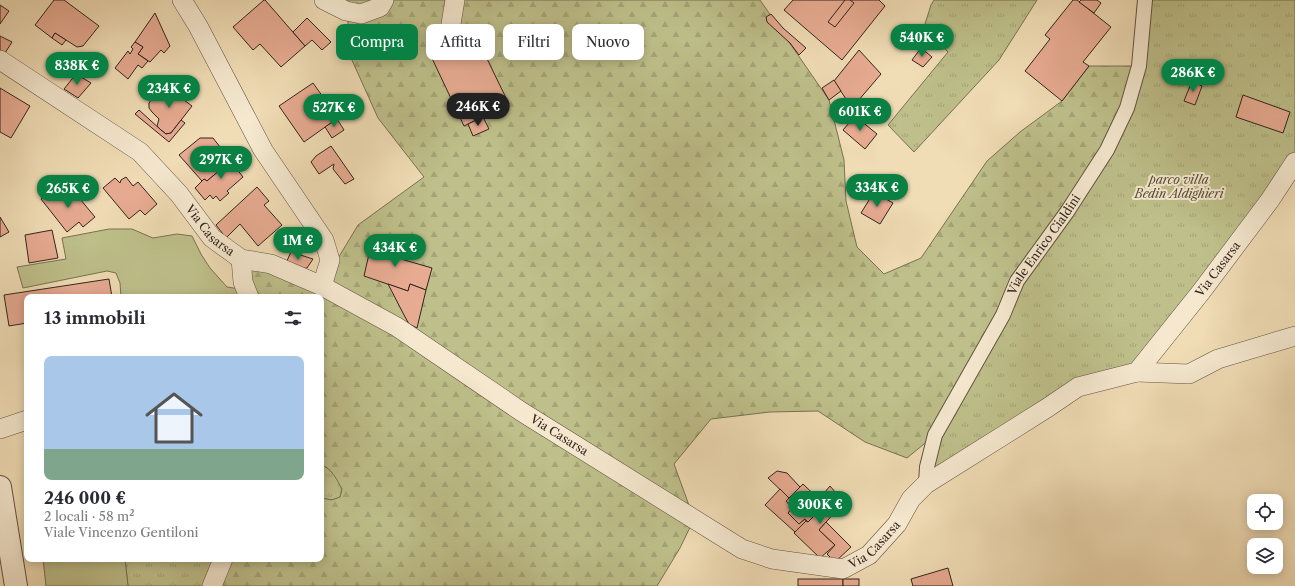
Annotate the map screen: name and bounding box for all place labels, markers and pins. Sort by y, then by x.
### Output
pin: 540K € [889,24,955,58]
pin: 838K € [44,52,110,86]
pin: 286K € [1160,59,1226,93]
pin: 234K € [136,75,202,109]
pin: 246K € [445,93,511,127]
pin: 527K € [301,94,367,128]
pin: 601K € [827,98,893,132]
pin: 297K € [188,146,254,180]
pin: 334K € [844,174,910,208]
pin: 265K € [35,175,101,209]
pin: 1M € [274,227,322,261]
pin: 434K € [362,234,428,268]
pin: 300K € [787,491,853,525]

